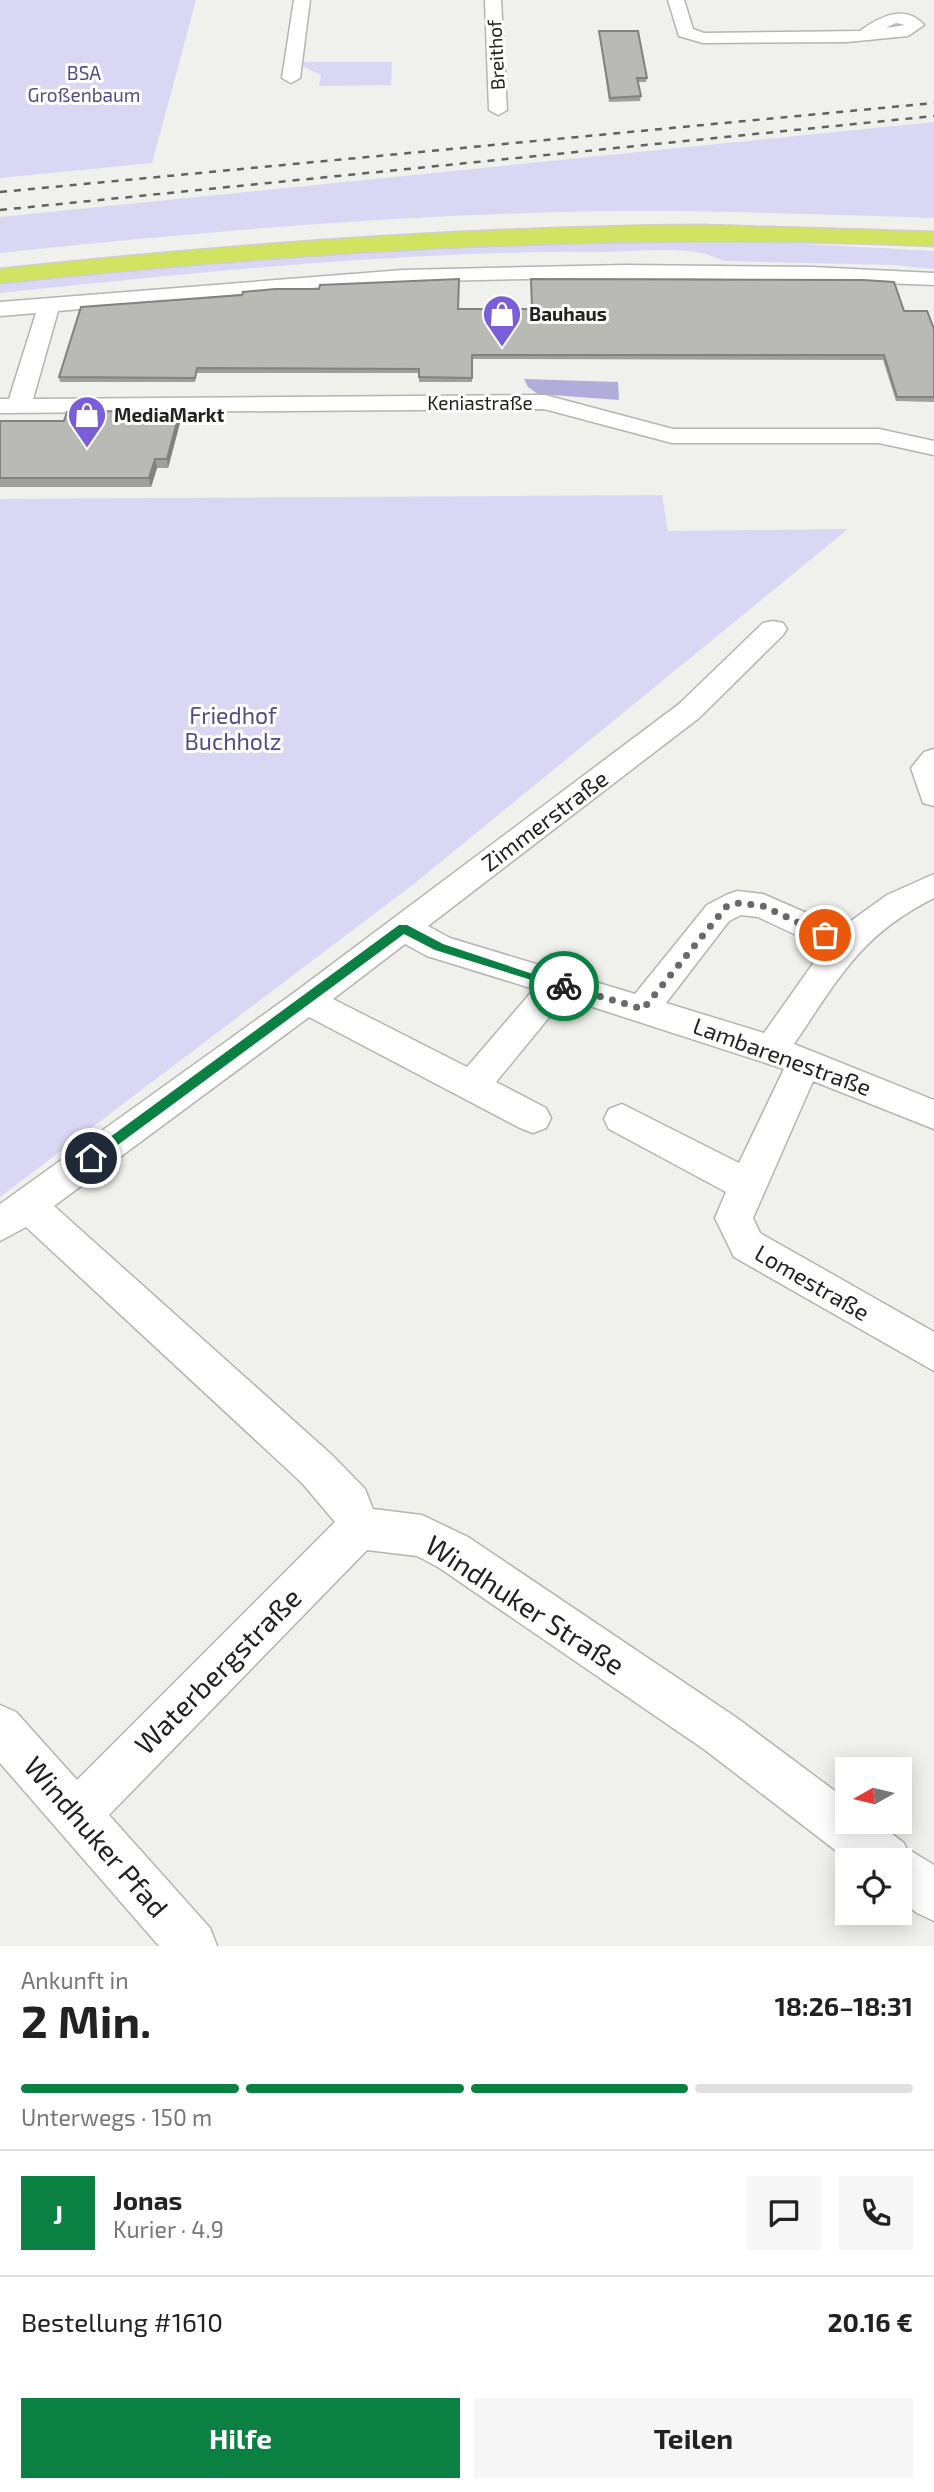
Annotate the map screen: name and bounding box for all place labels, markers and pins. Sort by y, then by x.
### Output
shop icon: Bauhaus [481,293,523,348]
place label: Bauhaus [529,302,607,325]
shop icon: MediaMarkt [66,394,108,449]
place label: MediaMarkt [114,403,224,426]
pin [795,905,855,965]
pin [61,1128,121,1188]

